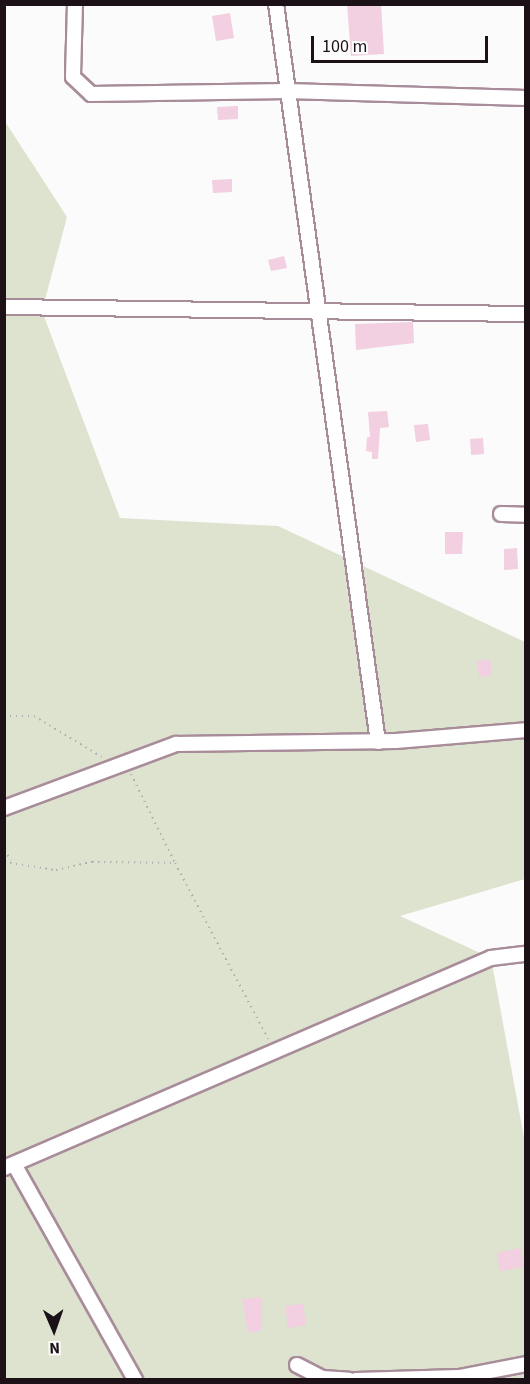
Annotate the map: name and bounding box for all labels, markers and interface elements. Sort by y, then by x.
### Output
scale bar [314,24,491,62]
text: 100 m [322,34,367,59]
north arrow [24,1300,84,1360]
text: N [49,1337,60,1359]

